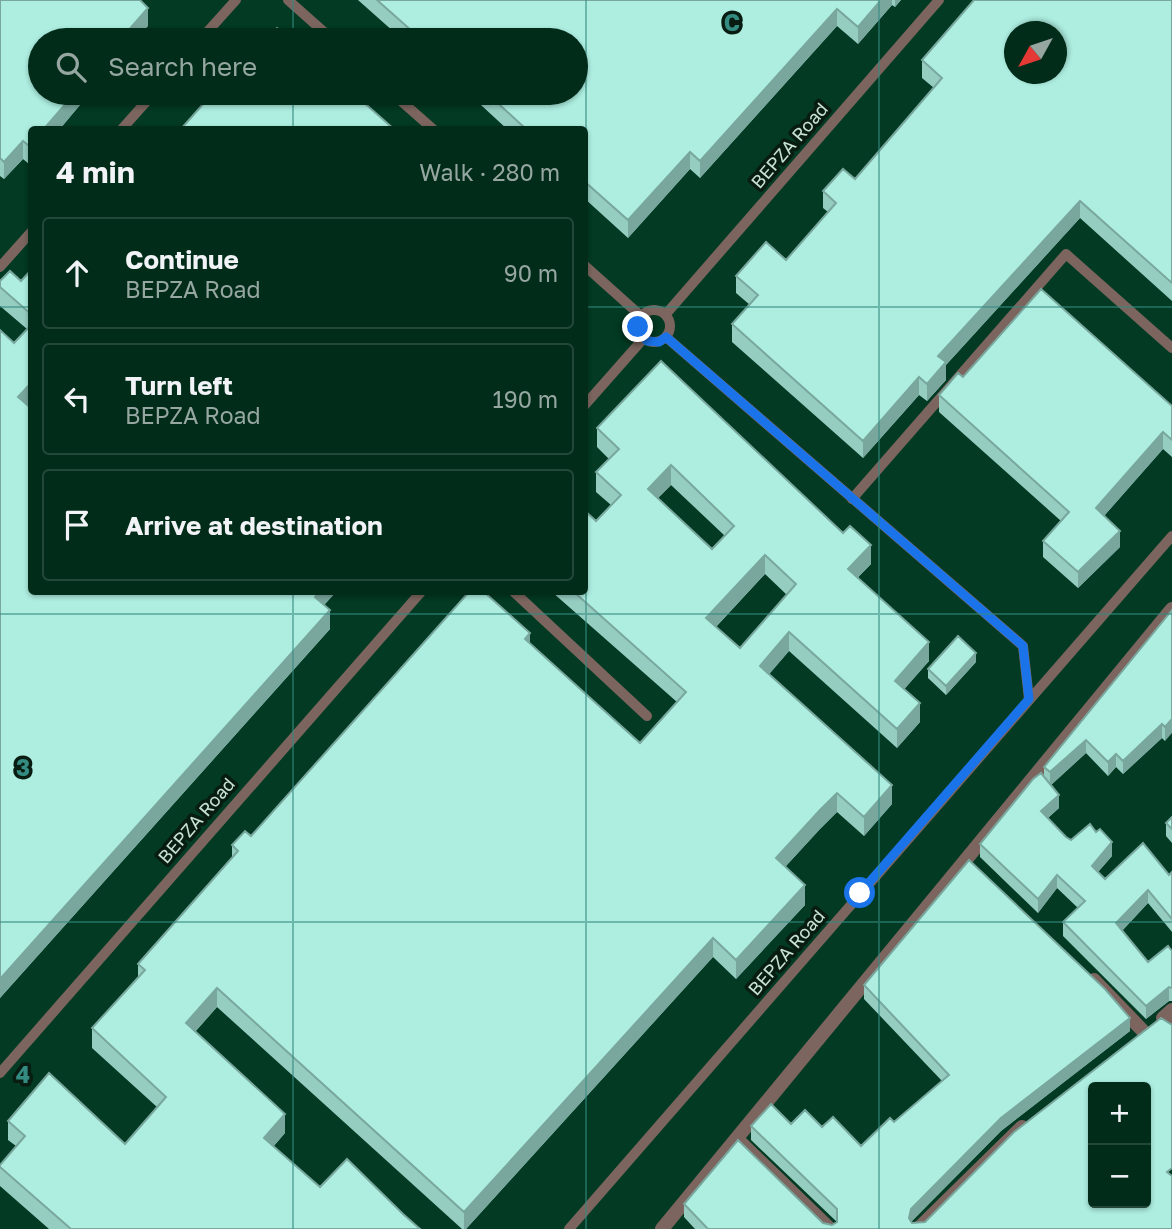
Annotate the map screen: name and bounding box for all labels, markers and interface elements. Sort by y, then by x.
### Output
text: C [724,8,740,36]
north arrow [1004,21,1067,84]
search box [28,28,588,105]
icon: search [52,48,90,86]
text: Search here [108,51,257,82]
street label: BEPZA Road [746,98,832,192]
text: 4 min [56,154,135,190]
text: Walk · 280 m [419,158,560,186]
text: Continue [125,244,239,275]
icon: ahead [58,254,96,292]
text: 90 m [504,259,558,287]
text: BEPZA Road [125,275,261,303]
route end [622,311,653,342]
text: Turn left [125,370,233,401]
icon: left [58,380,96,418]
text: 190 m [493,385,558,413]
text: BEPZA Road [125,401,261,429]
icon: arrive [58,506,96,544]
text: Arrive at destination [125,510,383,541]
text: 3 [16,753,30,781]
street label: BEPZA Road [153,773,239,867]
route start [844,877,875,908]
street label: BEPZA Road [743,905,829,999]
text: 4 [16,1060,30,1088]
map controls [1088,1082,1151,1208]
button: + [1088,1082,1151,1145]
button: − [1088,1145,1151,1208]

